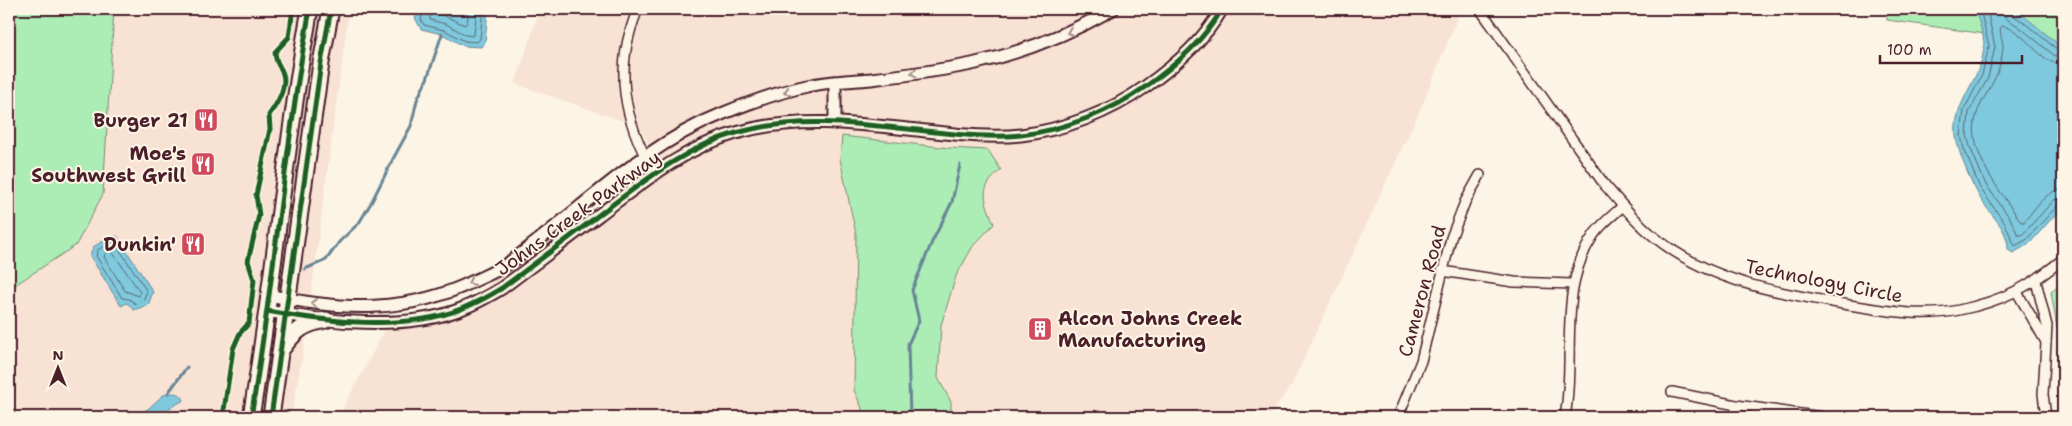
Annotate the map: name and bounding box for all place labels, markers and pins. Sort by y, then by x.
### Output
restaurant icon: Burger 21 [193,107,219,133]
place label: Burger 21 [93,108,188,133]
place label: Moe's Southwest Grill [31,141,186,188]
restaurant icon: Moe's Southwest Grill [190,151,216,177]
restaurant icon: Dunkin' [180,231,206,257]
place label: Dunkin' [104,232,176,257]
place label: Alcon Johns Creek Manufacturing [1058,306,1242,353]
building icon: Alcon Johns Creek Manufacturing [1027,316,1053,342]

